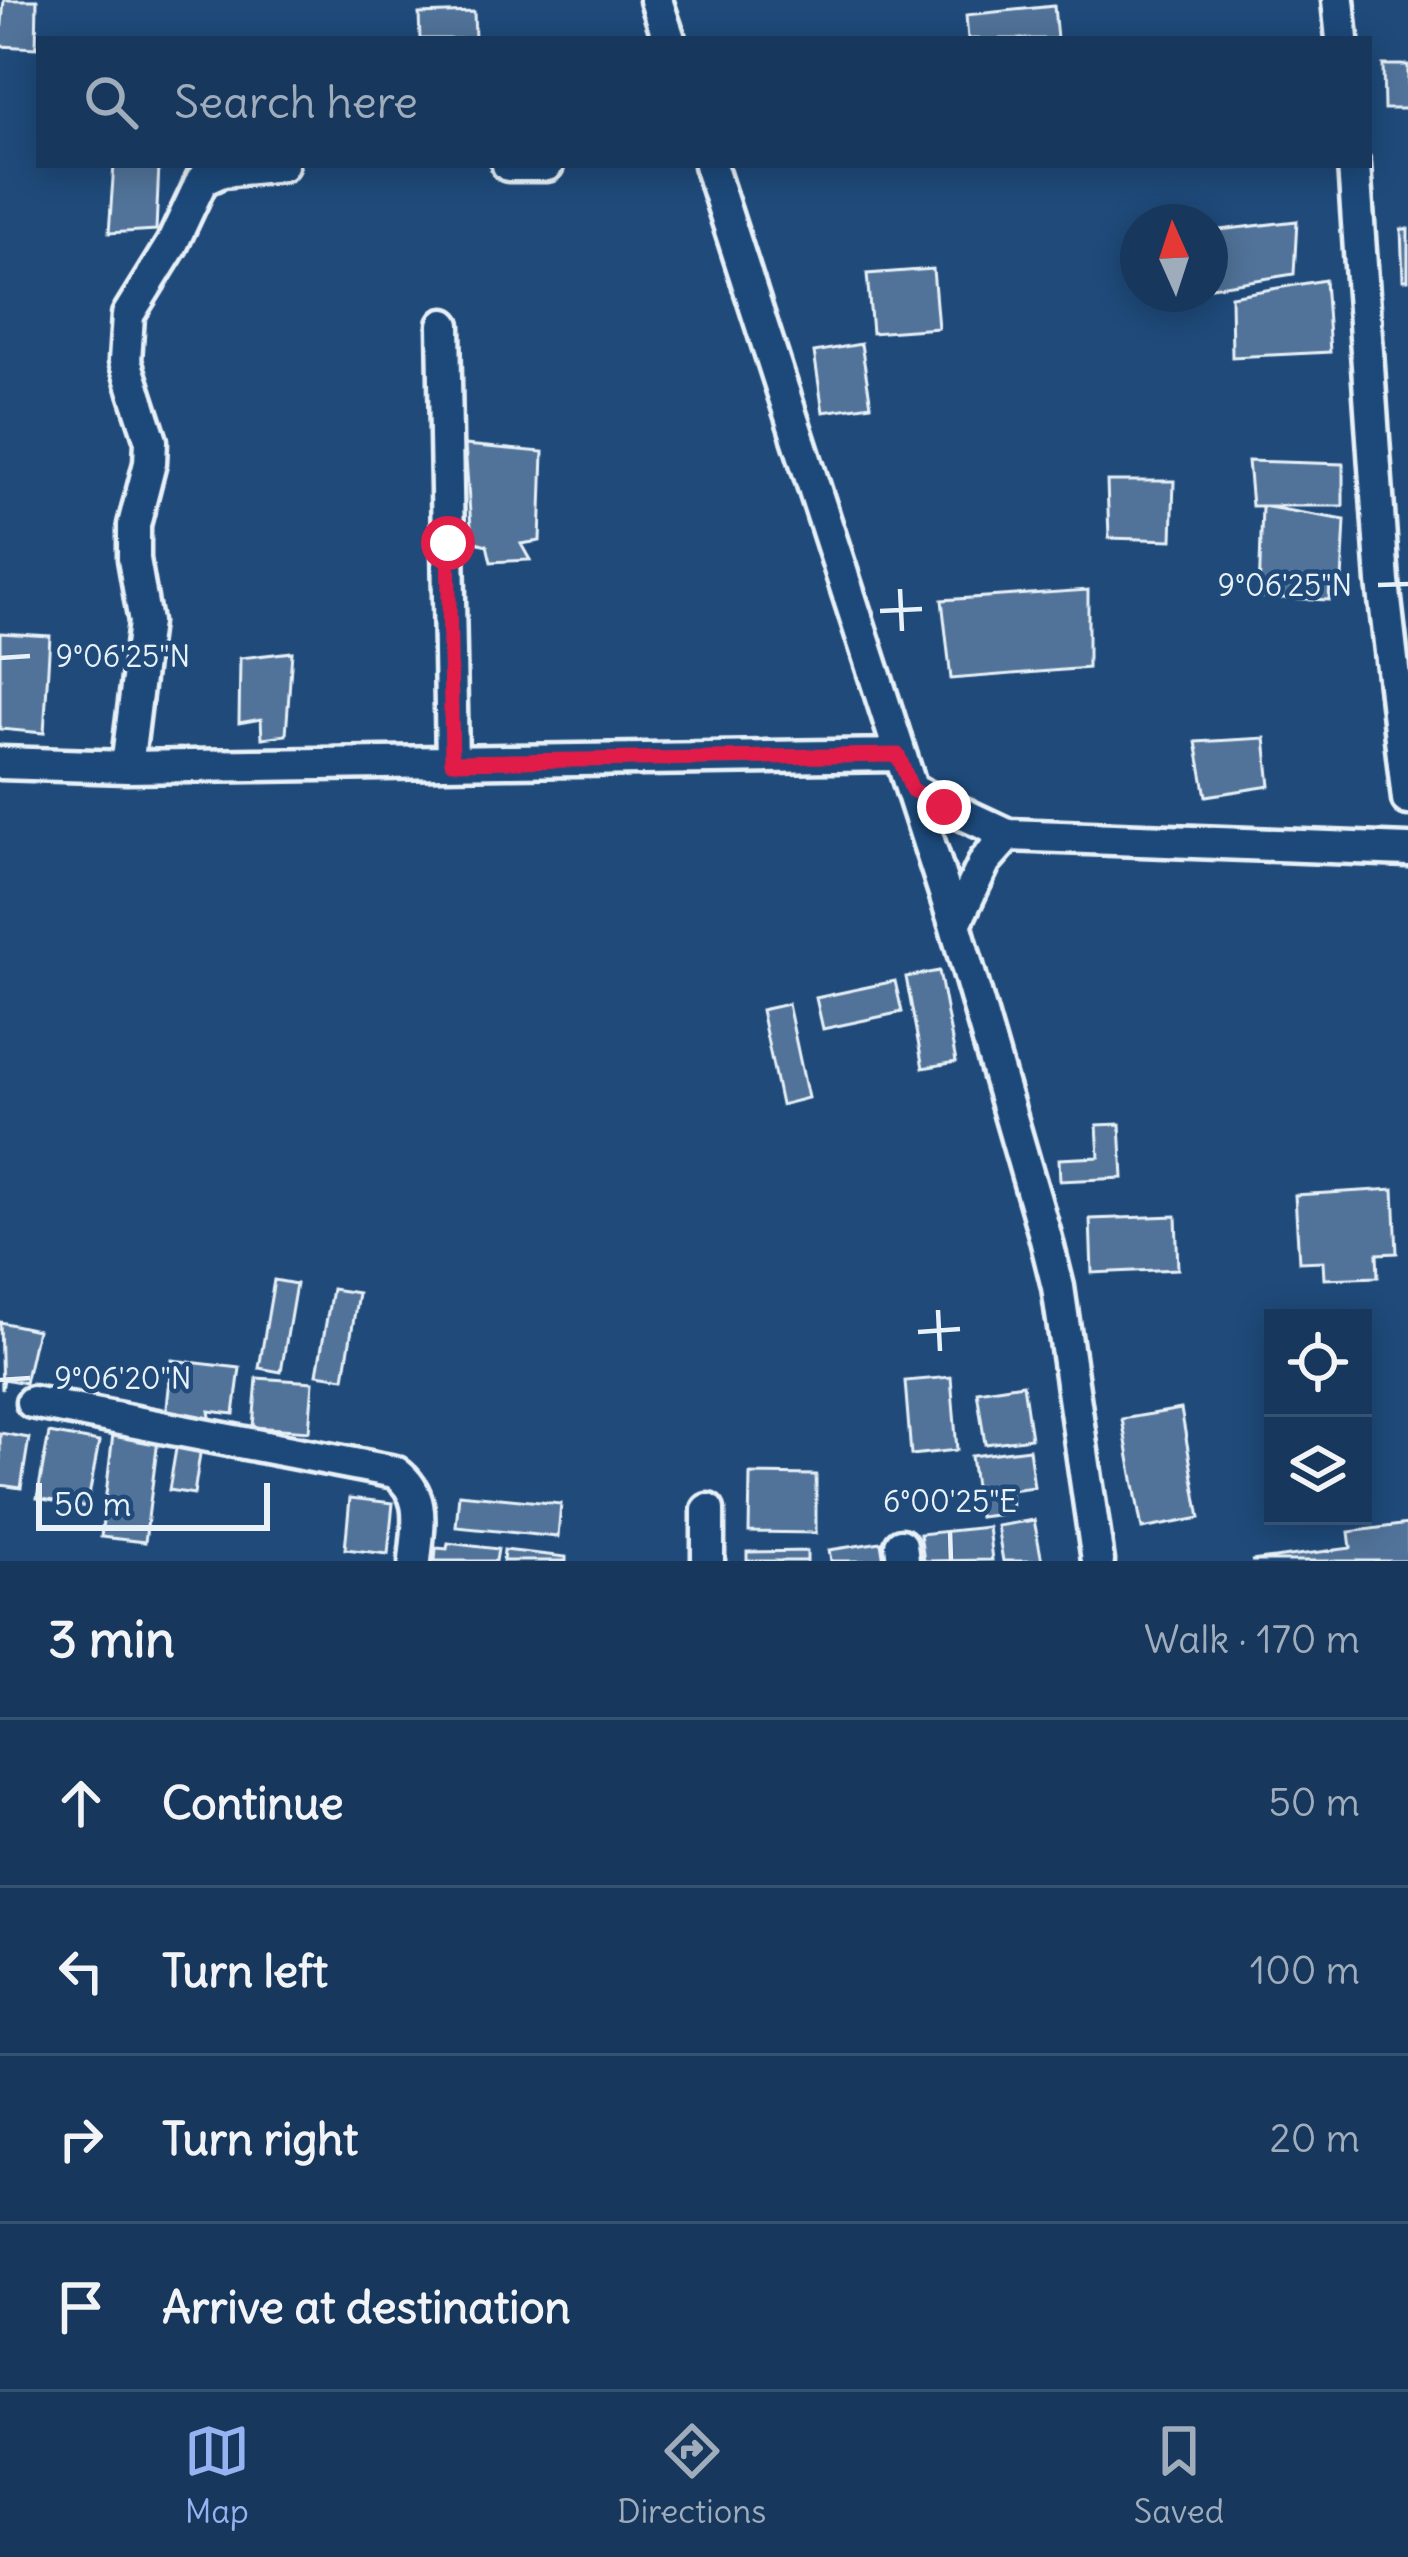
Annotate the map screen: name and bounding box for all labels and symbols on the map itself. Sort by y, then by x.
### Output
north arrow [1120,204,1228,312]
route start [421,516,475,570]
text: 9°06'25"N [1218,566,1352,604]
text: 9°06'25"N [56,637,190,675]
route end [917,780,971,834]
text: 9°06'20"N [54,1359,192,1397]
scale bar [36,1477,270,1530]
text: 6°00'25"E [883,1482,1017,1520]

